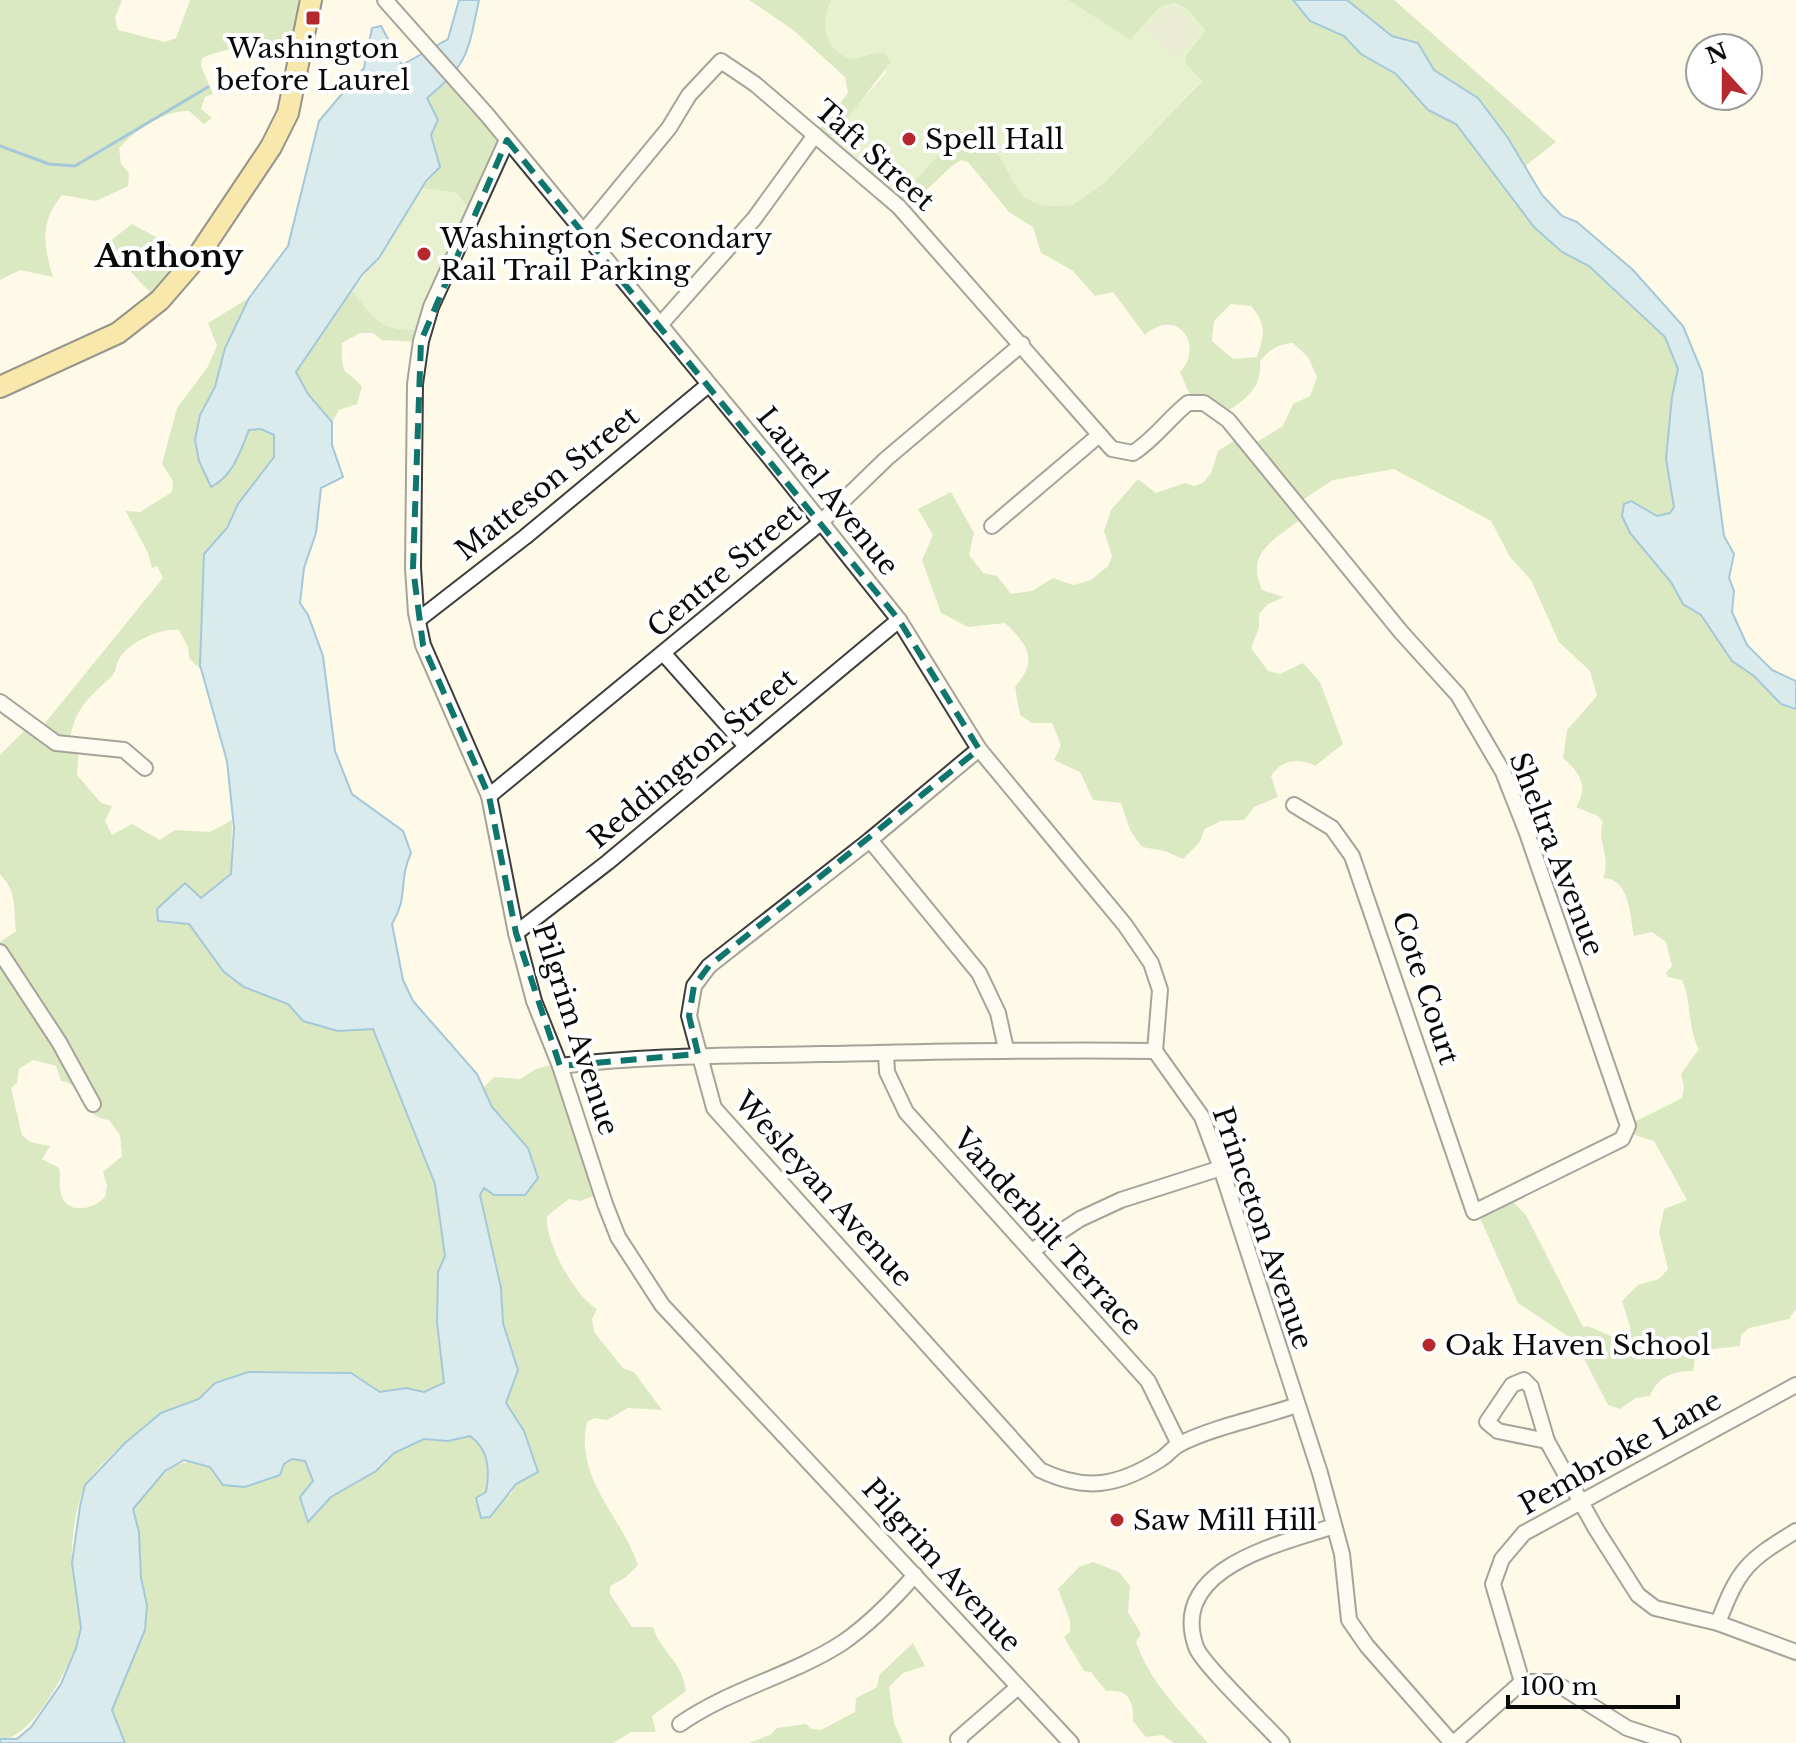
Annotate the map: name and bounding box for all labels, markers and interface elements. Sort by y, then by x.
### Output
marker: Washington before Laurel [304,9,322,27]
place label: Washington before Laurel [215,31,410,98]
north arrow [1684,32,1764,112]
text: N [1703,37,1732,70]
street label: Taft Street [807,92,942,219]
place label: Spell Hall [925,122,1064,157]
marker: Spell Hall [900,130,918,148]
place label: Washington Secondary Rail Trail Parking [439,221,772,288]
district label: Anthony [94,236,244,276]
marker: Washington Secondary Rail Trail Parking [415,245,433,263]
street label: Matteson Street [449,398,646,568]
street label: Laurel Avenue [749,400,906,583]
street label: Centre Street [640,496,809,645]
street label: Reddington Street [581,661,804,856]
street label: Sheltra Avenue [1502,747,1611,961]
street label: Cote Court [1384,907,1467,1070]
street label: Pilgrim Avenue [525,919,626,1140]
street label: Wesleyan Avenue [726,1084,920,1294]
street label: Princeton Avenue [1205,1102,1320,1354]
street label: Vanderbilt Terrace [945,1121,1150,1343]
place label: Oak Haven School [1445,1328,1710,1363]
marker: Oak Haven School [1420,1336,1438,1354]
street label: Pembroke Lane [1513,1382,1727,1522]
street label: Pilgrim Avenue [855,1471,1029,1659]
place label: Saw Mill Hill [1133,1503,1317,1538]
marker: Saw Mill Hill [1108,1511,1126,1529]
scale bar [1508,1659,1678,1709]
text: 100 m [1520,1672,1598,1701]

